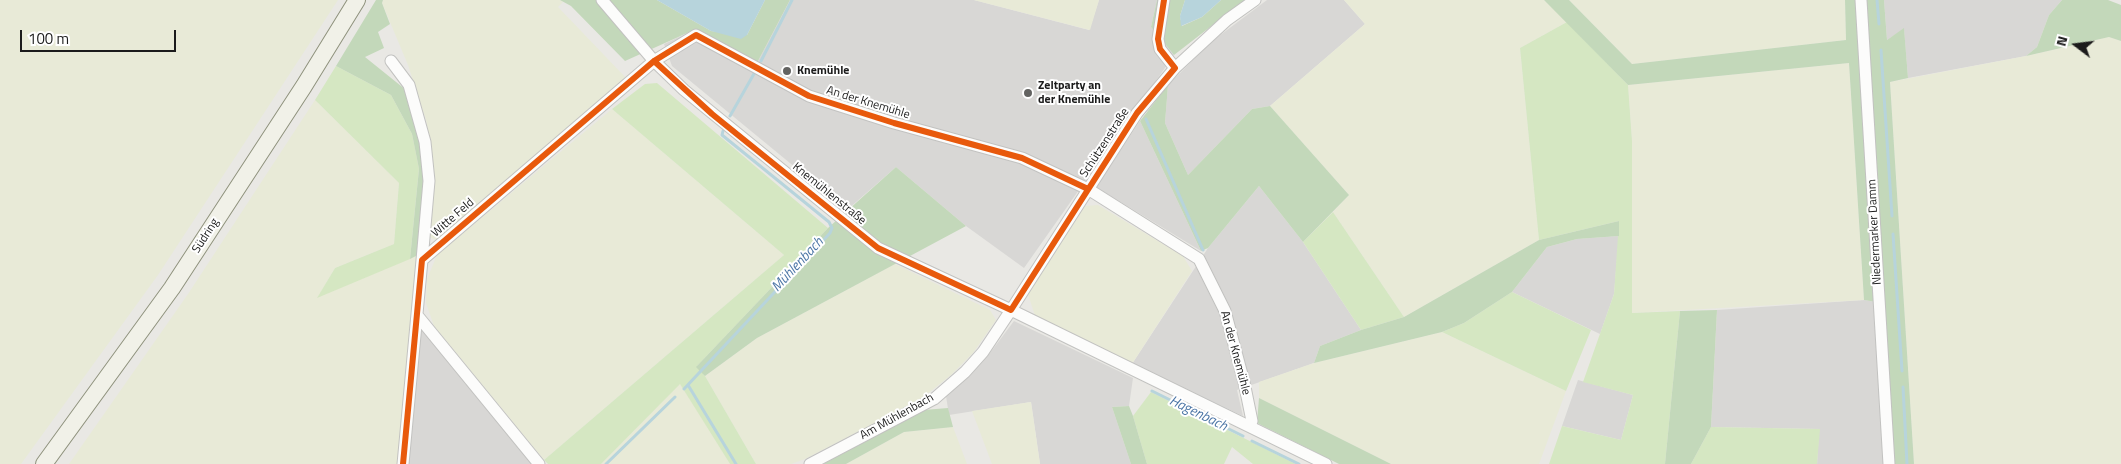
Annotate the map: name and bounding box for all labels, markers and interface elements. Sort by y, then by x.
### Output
scale bar [22,20,179,52]
north arrow [2051,20,2101,70]
text: 100 m [28,27,69,50]
text: N [2050,34,2072,48]
place label: Knemühle [797,64,849,78]
marker: Knemühle [781,65,793,77]
place label: Zeltparty an der Knemühle [1038,79,1110,107]
street label: An der Knemühle [825,83,911,123]
marker: Zeltparty an der Knemühle [1022,87,1034,99]
street label: Schützenstraße [1077,106,1133,180]
street label: Knemühlenstraße [789,160,869,228]
street label: Niedermarker Damm [1865,179,1885,285]
street label: Witte Feld [429,196,477,240]
street label: Südring [189,216,223,256]
water label: Mühlenbach [769,234,827,296]
street label: An der Knemühle [1217,309,1253,397]
street label: Am Mühlenbach [858,391,936,443]
water label: Hagenbach [1166,393,1230,435]

